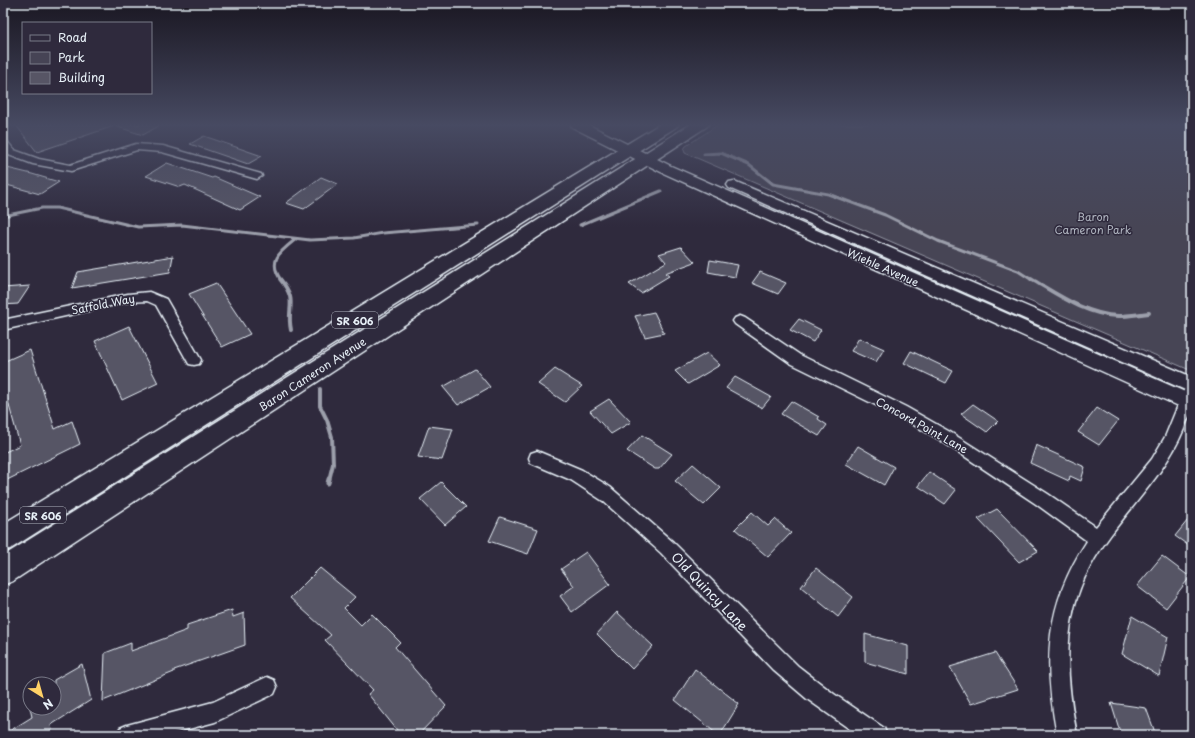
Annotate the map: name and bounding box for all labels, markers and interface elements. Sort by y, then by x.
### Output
legend [22,22,152,94]
text: Road [58,28,87,46]
text: Park [58,48,85,66]
text: Building [58,68,105,86]
park label: Baron Cameron Park [1055,208,1132,238]
street label: Wiehle Avenue [844,244,922,290]
street label: Saffold Way [70,290,136,318]
road number: SR 606 [332,312,378,328]
street label: Baron Cameron Avenue [255,333,369,415]
street label: Concord Point Lane [873,393,971,457]
road number: SR 606 [20,507,66,523]
street label: Old Quincy Lane [667,547,753,635]
north arrow [22,676,62,716]
text: N [39,695,57,714]

